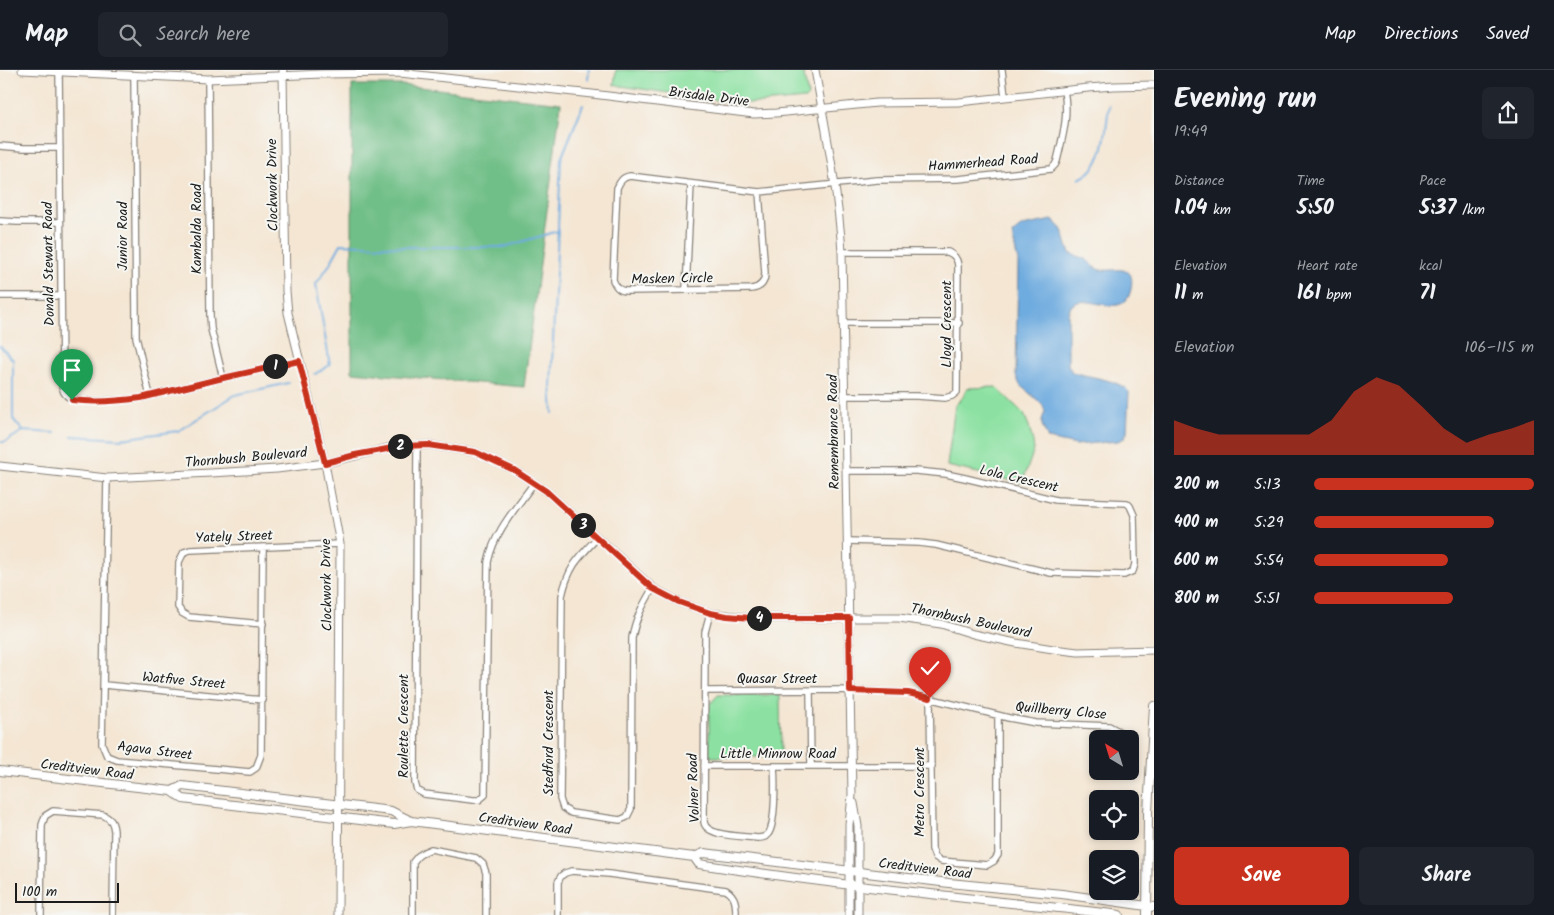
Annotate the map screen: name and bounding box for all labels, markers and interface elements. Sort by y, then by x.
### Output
search box [98,12,448,57]
text: Map [25,15,68,54]
text: Search here [156,20,250,50]
text: Map [1324,20,1356,49]
text: Directions [1384,20,1458,49]
text: Saved [1486,20,1529,49]
icon: search [116,21,144,49]
text: Evening run [1174,77,1317,122]
street label: Brisdale Drive [667,81,751,113]
button: share [1482,87,1534,139]
text: 19:49 [1174,119,1207,144]
street label: Clockwork Drive [261,138,285,232]
street label: Hammerhead Road [927,148,1040,178]
text: Distance [1174,170,1224,192]
text: Time [1297,170,1325,192]
text: Pace [1419,170,1446,192]
street label: Kambalda Road [186,183,208,274]
text: 1.04 [1174,192,1208,225]
text: 5:50 [1297,192,1334,225]
text: 5:37 [1419,192,1457,225]
text: km [1208,199,1231,221]
text: /km [1457,199,1485,221]
street label: Donald Stewart Road [37,201,61,326]
street label: Junior Road [112,201,134,270]
text: Elevation [1174,255,1227,277]
text: Heart rate [1297,255,1358,277]
text: kcal [1419,255,1442,277]
street label: Masken Circle [631,267,714,291]
text: 11 [1174,277,1187,310]
text: 161 [1297,277,1321,310]
text: 71 [1419,277,1436,310]
street label: Lloyd Crescent [936,280,958,368]
text: m [1187,284,1203,306]
text: bpm [1321,284,1352,306]
text: Elevation [1174,335,1235,360]
text: 106–115 m [1465,335,1534,360]
pin [51,349,93,400]
pin: 1 [262,354,288,378]
text: 1 [273,355,278,377]
icon: arrive [58,356,86,384]
street label: Remembrance Road [822,373,846,490]
pin: 2 [388,434,412,458]
text: 2 [396,435,405,457]
street label: Thornbush Boulevard [184,442,309,474]
street label: Lola Crescent [977,459,1061,499]
text: 200 m [1174,472,1219,497]
text: 5:13 [1254,472,1281,497]
text: 400 m [1174,510,1218,535]
text: 5:29 [1254,510,1284,535]
pin: 3 [570,512,596,538]
text: 3 [580,514,587,536]
street label: Yately Street [195,525,274,549]
street label: Clockwork Drive [315,538,339,632]
text: 600 m [1174,548,1218,573]
text: 5:54 [1254,548,1284,573]
text: 800 m [1174,586,1219,611]
text: 5:51 [1254,586,1280,611]
street label: Thornbush Boulevard [909,597,1034,645]
pin: 4 [746,606,772,630]
text: 4 [756,607,763,629]
pin [909,647,951,698]
icon: check [916,654,944,682]
street label: Watfive Street [141,666,227,696]
street label: Quasar Street [737,668,818,690]
street label: Roulette Crescent [393,673,415,778]
street label: Stedford Crescent [538,690,560,796]
street label: Quillberry Close [1014,696,1108,726]
north arrow [1089,730,1139,780]
map controls [1089,730,1139,900]
street label: Agava Street [116,735,194,767]
street label: Little Minnow Road [720,743,837,765]
street label: Metro Crescent [909,746,931,837]
street label: Volner Road [682,752,706,823]
street label: Creditview Road [39,753,136,787]
button: locate [1089,790,1139,840]
street label: Creditview Road [477,807,574,842]
button: Save [1174,847,1349,905]
button: Share [1359,847,1534,905]
button: layers [1089,850,1139,900]
street label: Creditview Road [877,852,974,886]
scale bar [15,880,119,903]
text: 100 m [22,881,57,903]

